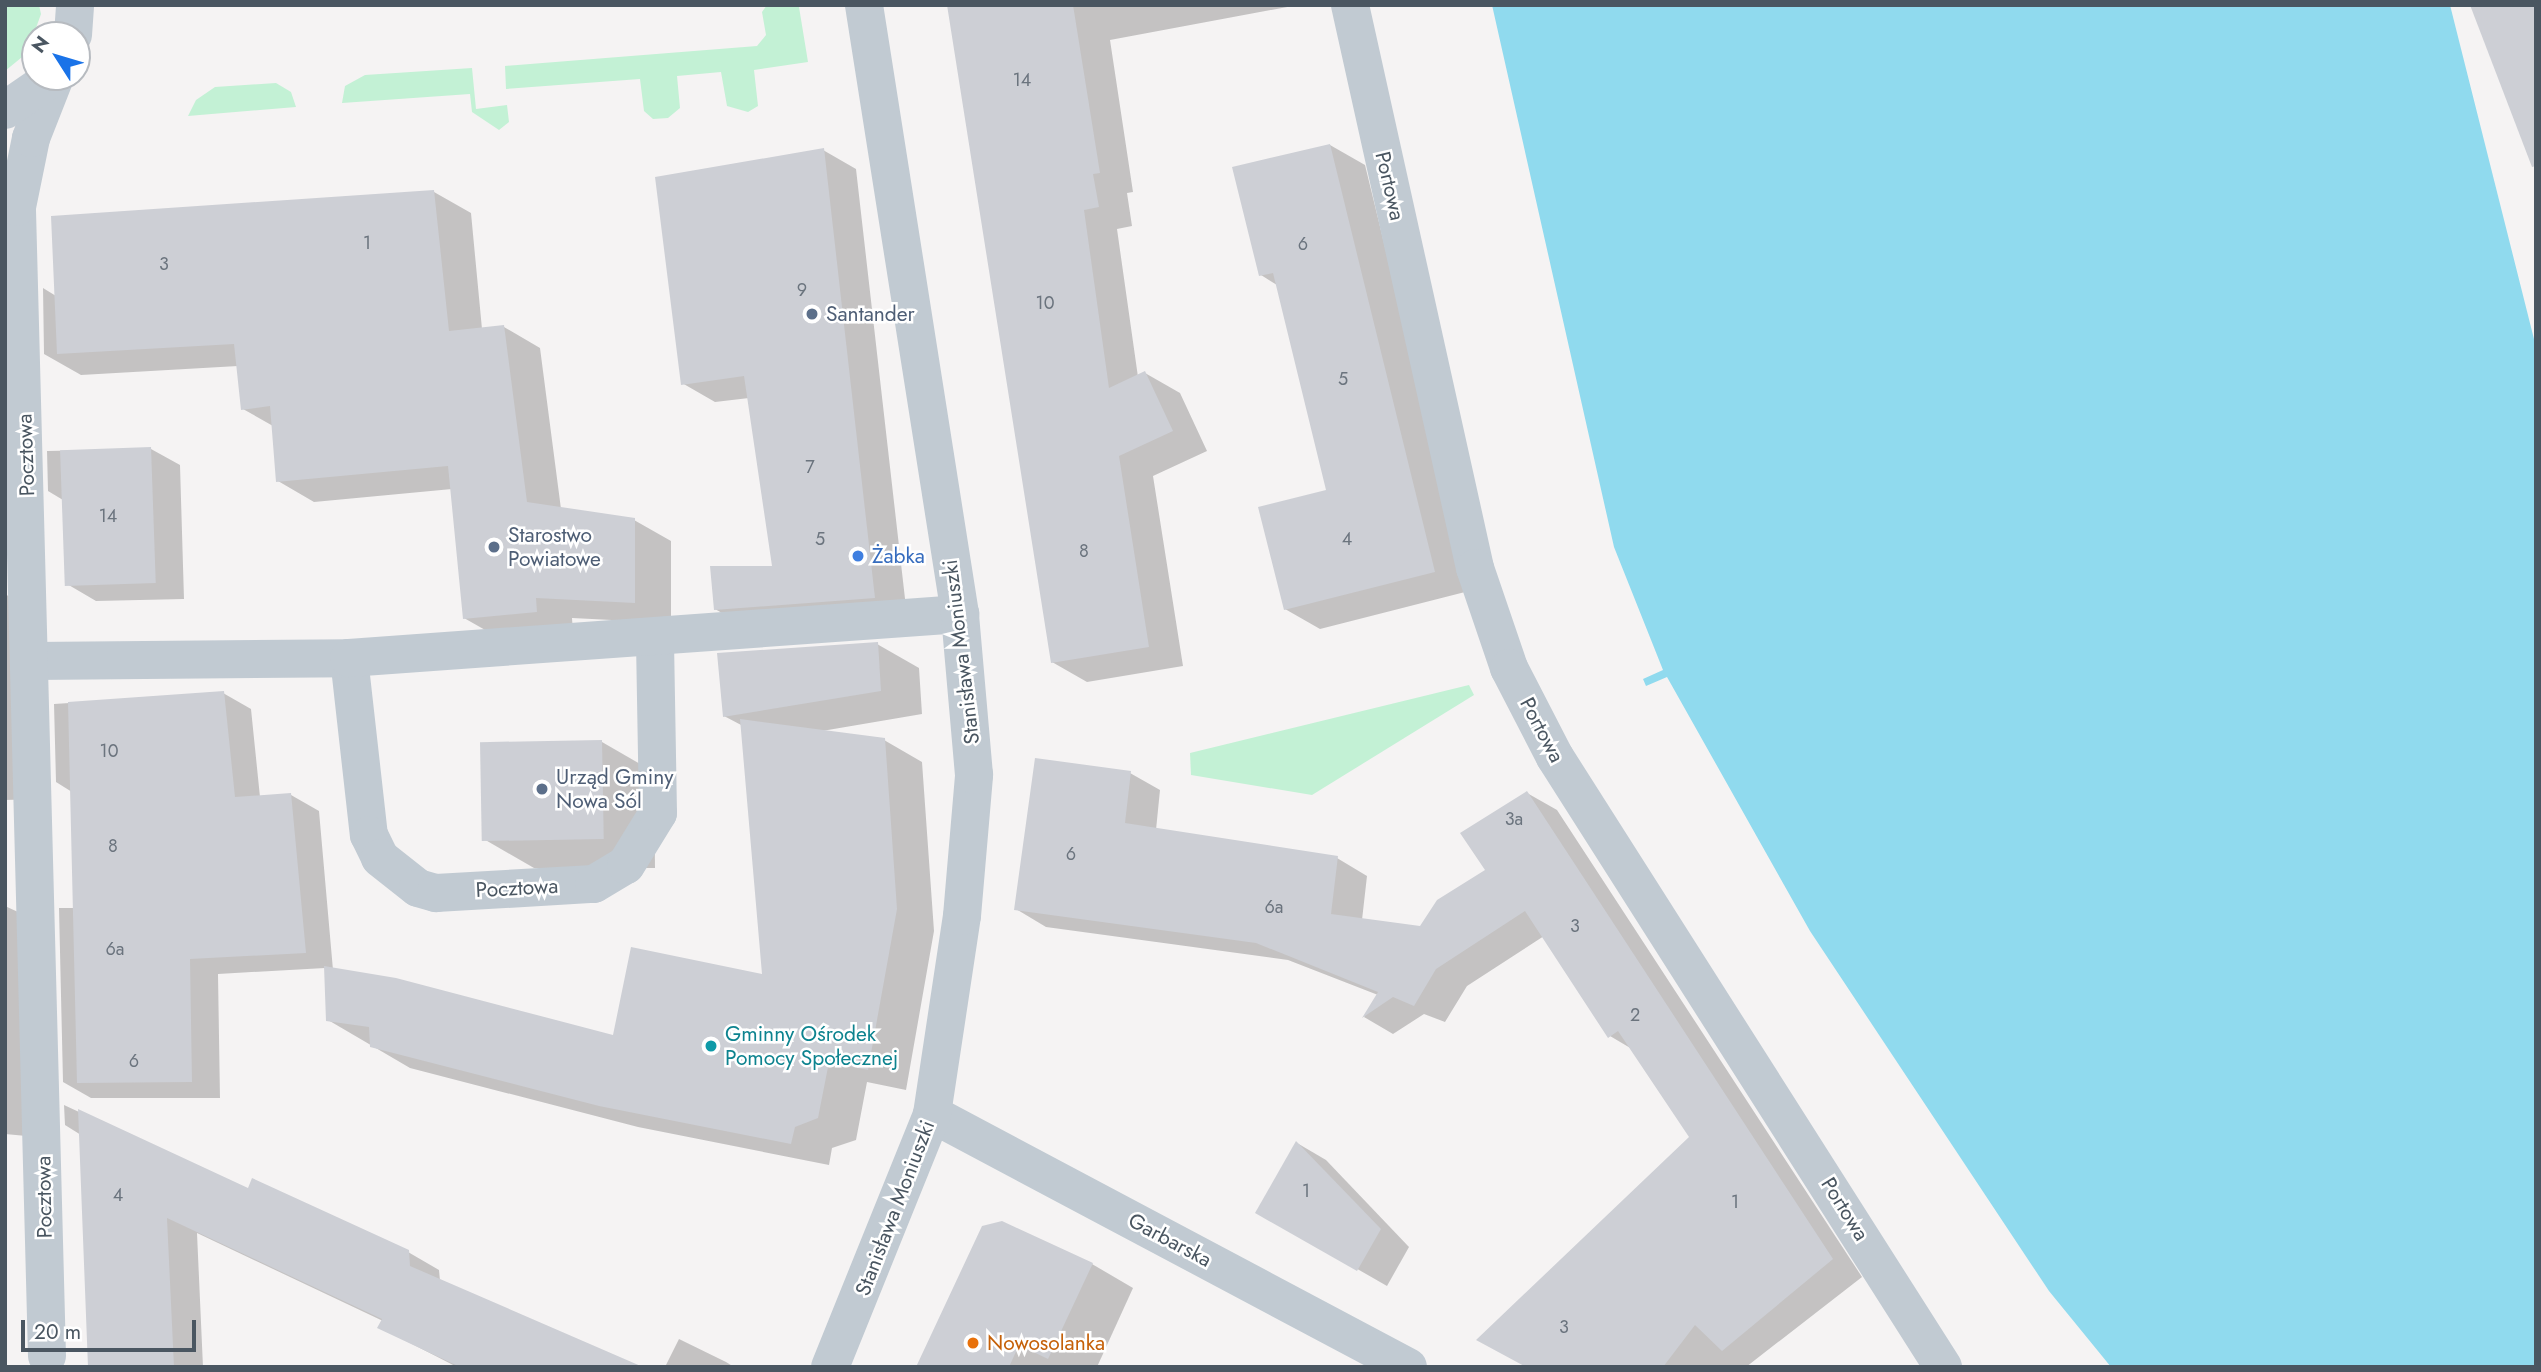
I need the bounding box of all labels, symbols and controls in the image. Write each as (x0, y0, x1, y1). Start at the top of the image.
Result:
north arrow (21, 21, 91, 91)
text: N (25, 30, 56, 58)
house number: 14 (1013, 69, 1031, 91)
street label: Portowa (1370, 149, 1410, 223)
house number: 1 (363, 232, 371, 254)
house number: 6 (1298, 233, 1308, 255)
house number: 3 (159, 253, 169, 275)
house number: 9 (797, 279, 807, 301)
house number: 10 (1036, 292, 1054, 314)
place label: Santander (826, 301, 915, 327)
marker: Santander (804, 306, 820, 322)
house number: 5 (1338, 368, 1348, 390)
street label: Pocztowa (12, 413, 40, 497)
house number: 7 (805, 456, 815, 478)
house number: 14 (99, 505, 117, 527)
place label: Starostwo Powiatowe (508, 522, 601, 572)
house number: 5 (815, 528, 825, 550)
house number: 4 (1342, 528, 1352, 550)
marker: Starostwo Powiatowe (486, 539, 502, 555)
house number: 8 (1079, 540, 1089, 562)
place label: Żabka (872, 543, 925, 569)
marker: Żabka (850, 548, 866, 564)
street label: Stanisława Moniuszki (937, 558, 985, 746)
street label: Portowa (1514, 693, 1570, 767)
house number: 10 (100, 740, 118, 762)
place label: Urząd Gminy Nowa Sól (556, 764, 673, 814)
marker: Urząd Gminy Nowa Sól (534, 781, 550, 797)
house number: 3a (1505, 808, 1523, 830)
house number: 8 (108, 835, 118, 857)
house number: 6 (1066, 843, 1076, 865)
street label: Pocztowa (475, 873, 559, 903)
house number: 6a (1264, 896, 1284, 918)
house number: 3 (1570, 915, 1580, 937)
house number: 6a (105, 938, 125, 960)
house number: 2 (1630, 1004, 1640, 1026)
place label: Gminny Ośrodek Pomocy Społecznej (725, 1021, 898, 1071)
marker: Gminny Ośrodek Pomocy Społecznej (703, 1038, 719, 1054)
house number: 6 (129, 1050, 139, 1072)
street label: Stanisława Moniuszki (850, 1117, 940, 1299)
street label: Pocztowa (31, 1155, 57, 1239)
street label: Portowa (1816, 1173, 1874, 1245)
house number: 1 (1302, 1180, 1310, 1202)
house number: 4 (113, 1184, 123, 1206)
house number: 1 (1731, 1191, 1739, 1213)
street label: Garbarska (1124, 1208, 1216, 1272)
scale bar (24, 1306, 200, 1350)
house number: 3 (1559, 1316, 1569, 1338)
text: 20 m (34, 1317, 81, 1347)
place label: Nowosolanka (987, 1330, 1105, 1356)
marker: Nowosolanka (965, 1335, 981, 1351)

